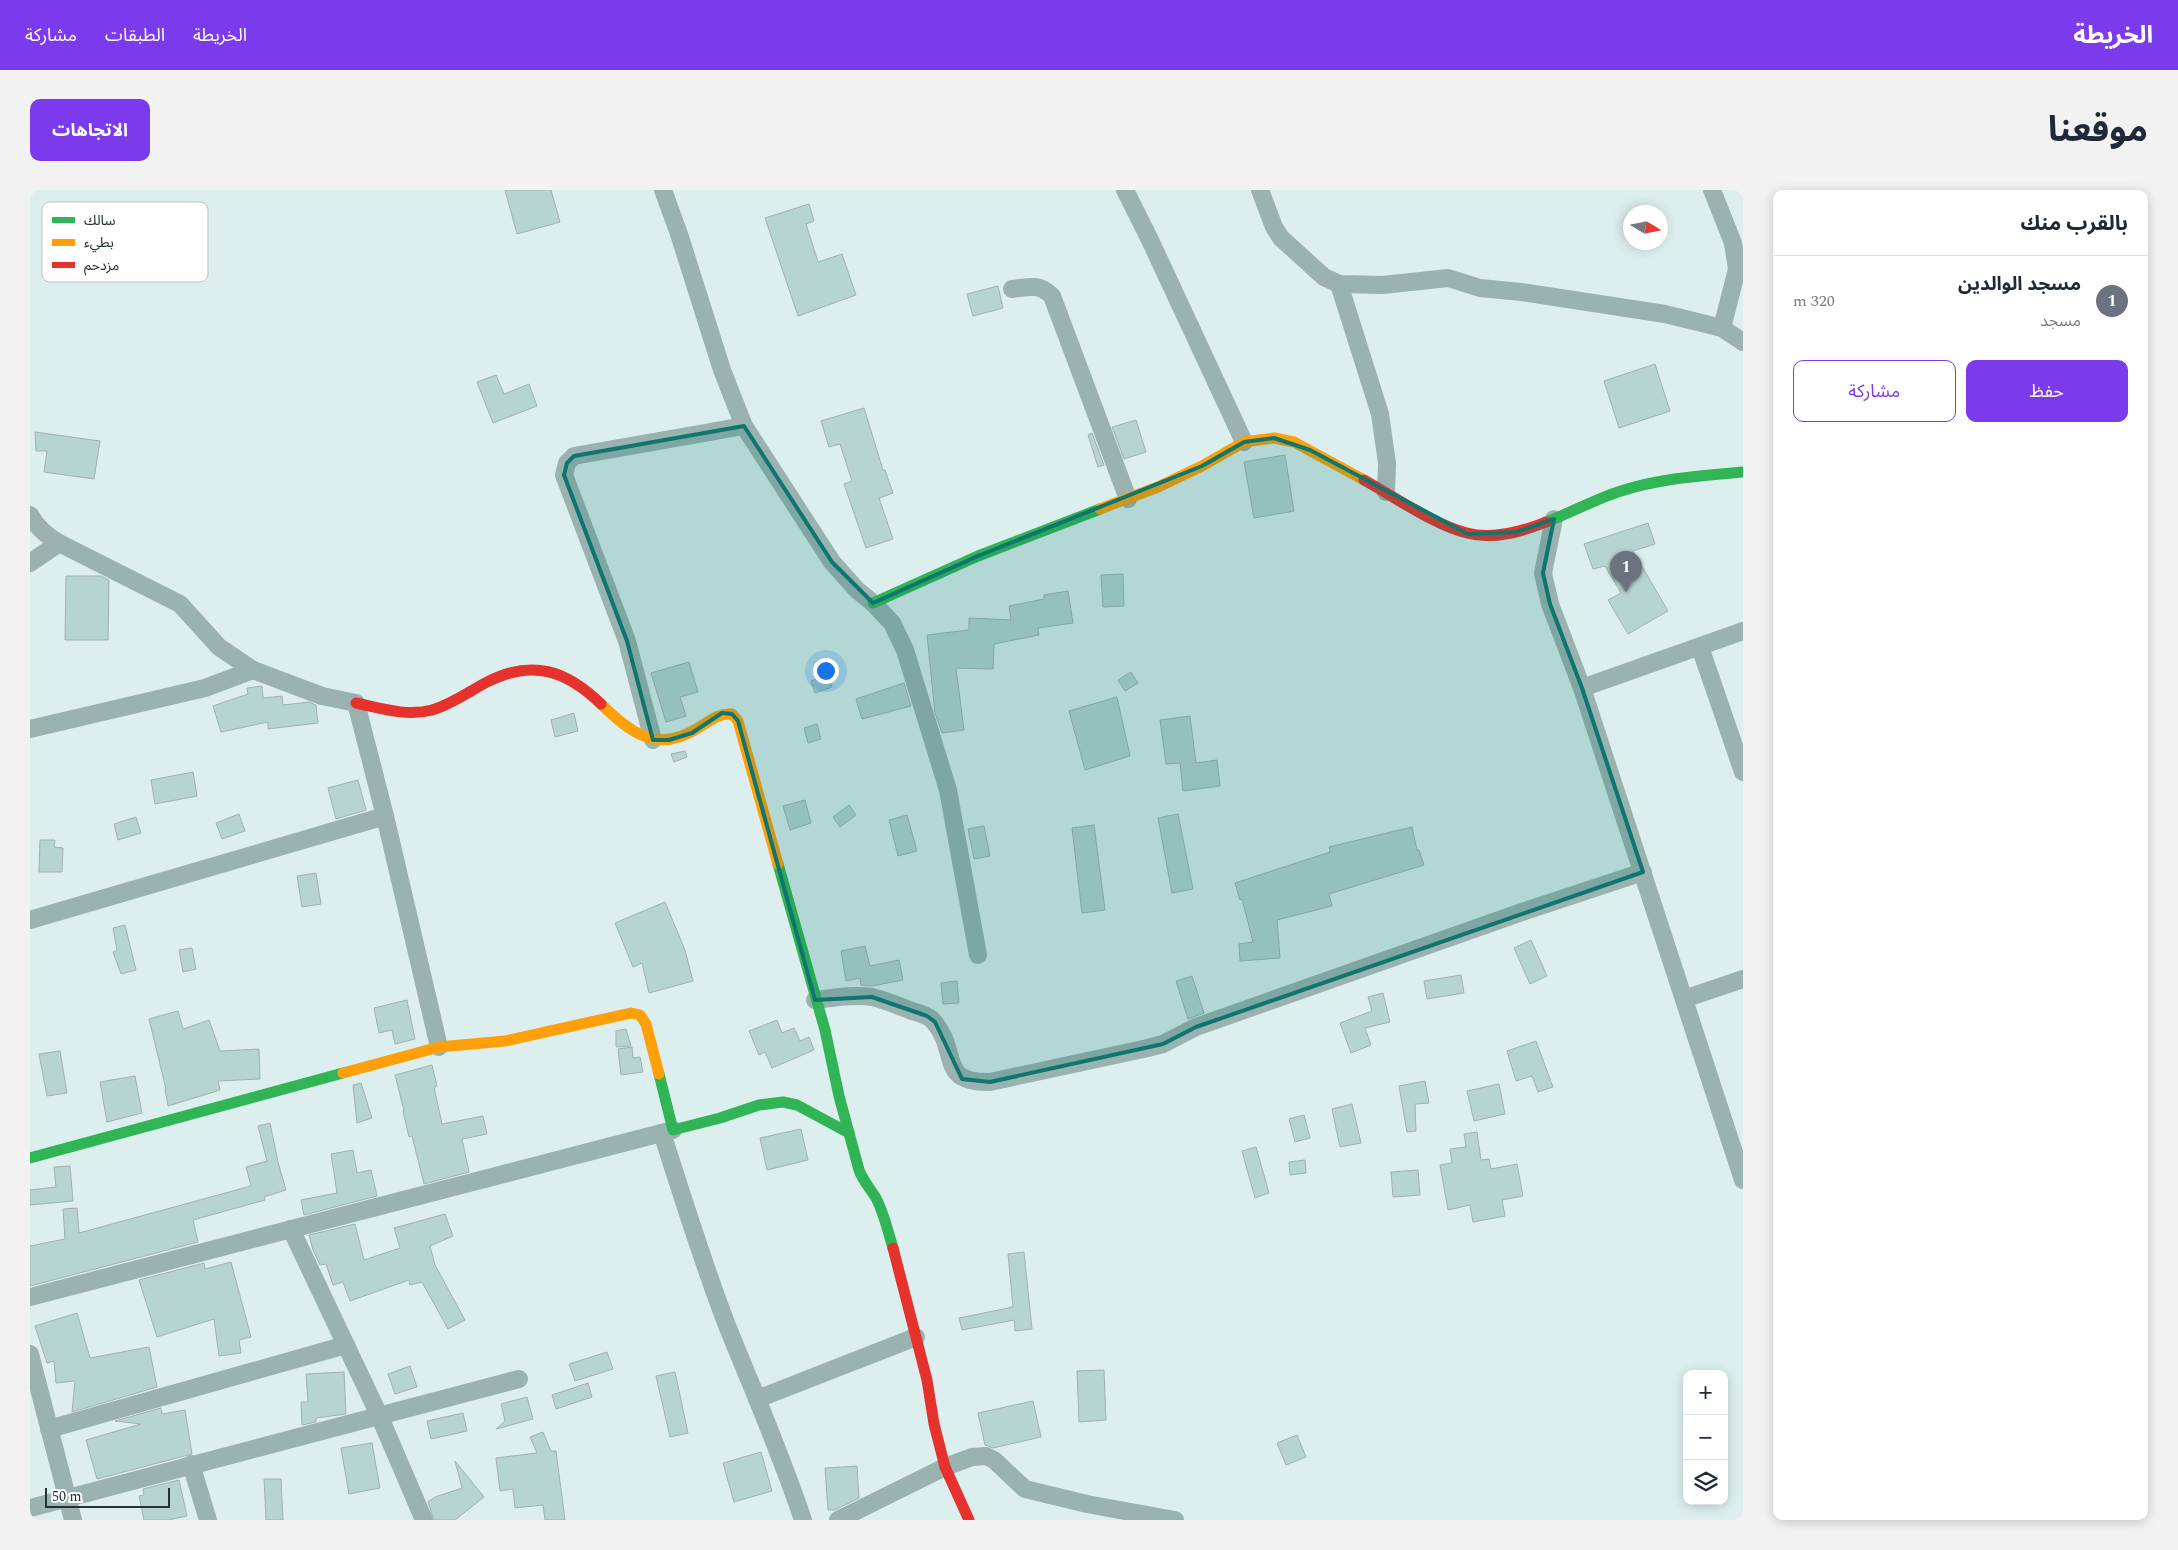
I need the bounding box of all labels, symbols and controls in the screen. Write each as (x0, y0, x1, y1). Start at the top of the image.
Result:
text: الخريطة (2073, 18, 2153, 54)
text: مشاركة (25, 22, 77, 49)
text: الطبقات (105, 22, 165, 49)
text: الخريطة (193, 22, 247, 49)
button: الاتجاهات (30, 99, 150, 161)
text: موقعنا (2048, 104, 2148, 157)
legend (42, 202, 208, 282)
north arrow (1623, 205, 1668, 250)
text: بالقرب منك (2020, 208, 2128, 240)
text: سالك (84, 210, 116, 231)
text: بطيء (84, 232, 114, 253)
text: مزدحم (84, 255, 119, 276)
text: مسجد الوالدين (1958, 270, 2081, 299)
text: 320 m (1793, 289, 1835, 313)
text: 1 (2108, 289, 2117, 313)
text: مسجد (2040, 309, 2081, 333)
button: مشاركة (1793, 360, 1956, 422)
button: حفظ (1966, 360, 2128, 422)
pin: 1 (1610, 551, 1642, 592)
your location (813, 658, 839, 684)
map controls (1683, 1370, 1728, 1505)
button: + (1683, 1370, 1728, 1415)
button: − (1683, 1415, 1728, 1460)
button: layers (1683, 1460, 1728, 1505)
scale bar (45, 1485, 170, 1508)
text: 50 m (52, 1486, 82, 1507)

